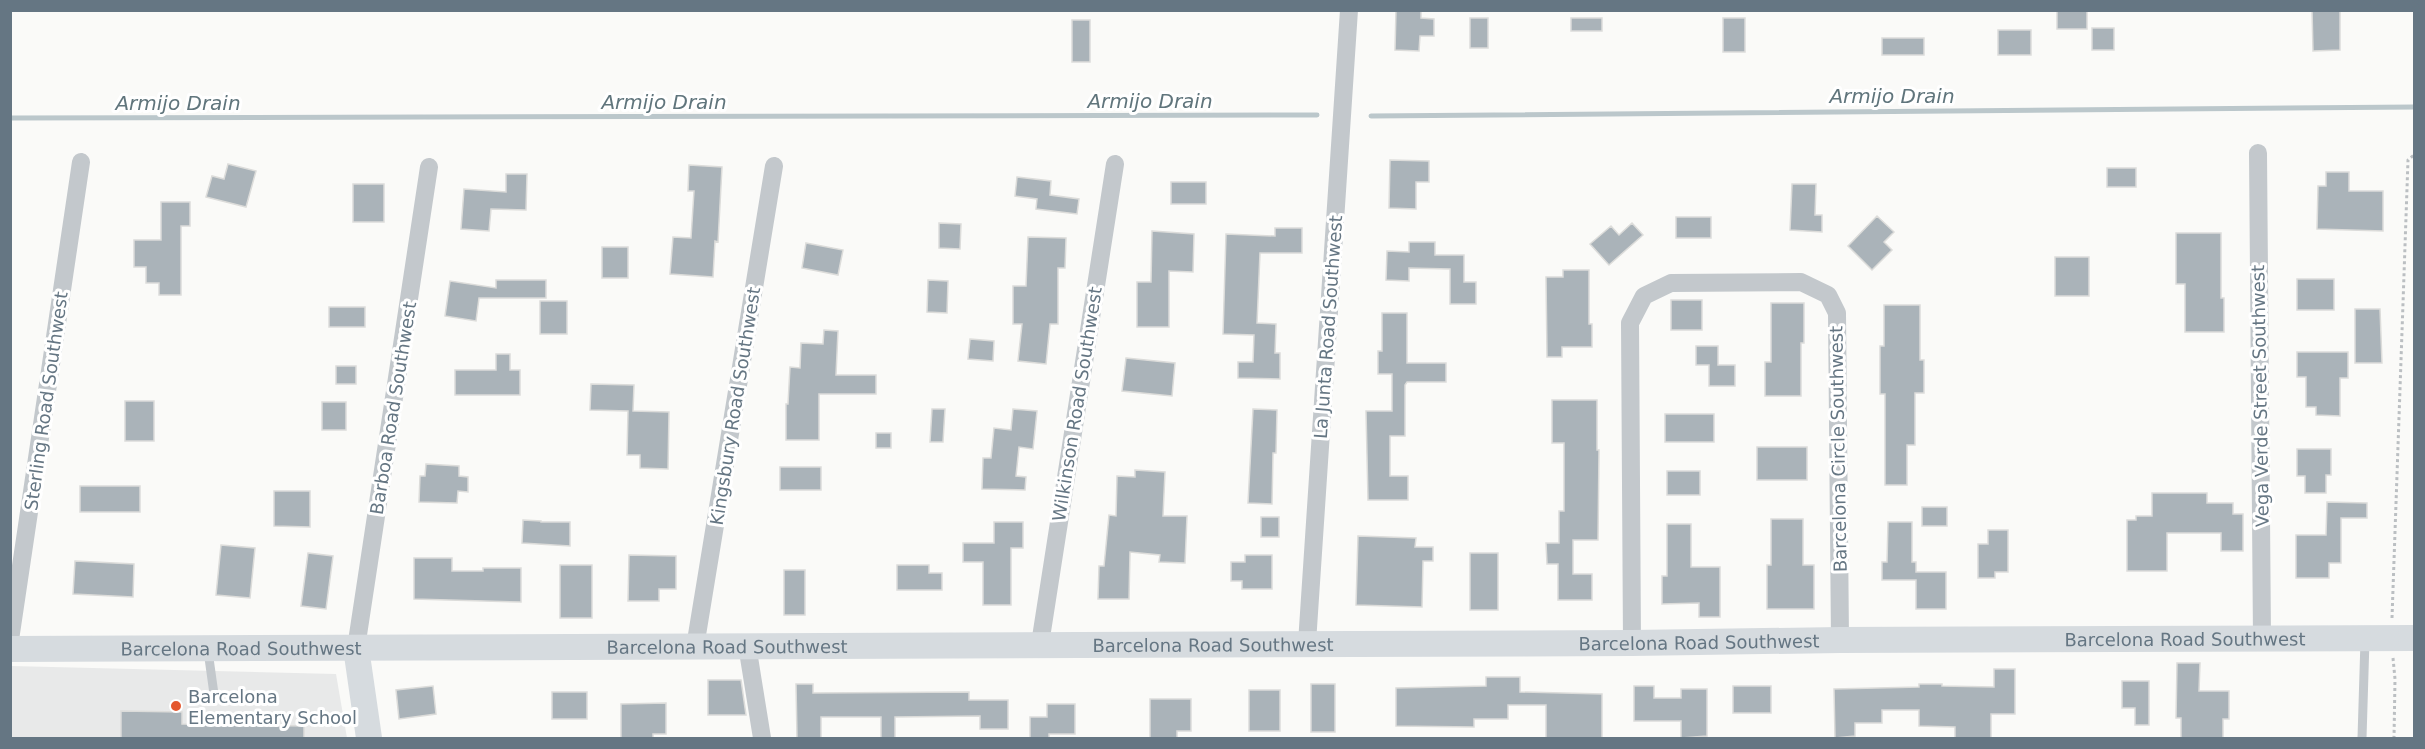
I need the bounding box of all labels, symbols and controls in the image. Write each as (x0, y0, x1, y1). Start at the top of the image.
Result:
water label: Armijo Drain (1827, 84, 1955, 108)
water label: Armijo Drain (1085, 89, 1213, 113)
water label: Armijo Drain (599, 90, 727, 114)
water label: Armijo Drain (113, 91, 241, 115)
street label: La Junta Road Southwest (1310, 214, 1346, 440)
street label: Vega Verde Street Southwest (2247, 265, 2273, 527)
street label: Kingsbury Road Southwest (706, 285, 764, 527)
street label: Wilkinson Road Southwest (1048, 285, 1106, 523)
street label: Sterling Road Southwest (20, 290, 72, 512)
street label: Barboa Road Southwest (366, 300, 420, 516)
street label: Barcelona Circle Southwest (1825, 326, 1851, 572)
street label: Barcelona Road Southwest (2064, 628, 2306, 650)
street label: Barcelona Road Southwest (1578, 630, 1820, 654)
street label: Barcelona Road Southwest (1092, 634, 1334, 655)
street label: Barcelona Road Southwest (606, 635, 848, 657)
street label: Barcelona Road Southwest (120, 637, 362, 659)
place label: Barcelona Elementary School (188, 686, 357, 728)
marker: Barcelona Elementary School (169, 699, 183, 713)

